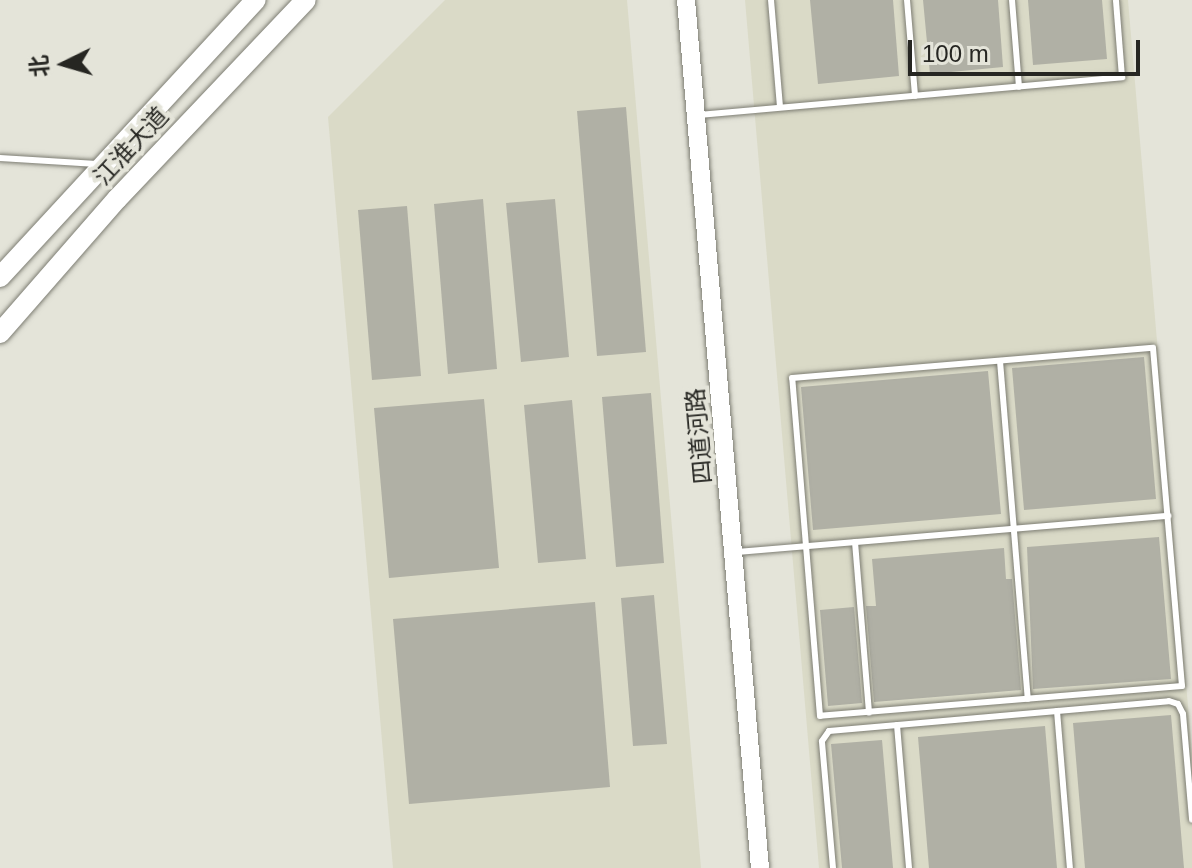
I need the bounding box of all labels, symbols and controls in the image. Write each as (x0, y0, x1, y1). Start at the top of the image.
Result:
north arrow (24, 24, 104, 104)
scale bar (912, 24, 1144, 74)
text: 100 m (922, 40, 989, 67)
text: 北 (26, 54, 53, 78)
street label: 江淮大道 (88, 101, 174, 191)
street label: 四道河路 (680, 387, 718, 485)

